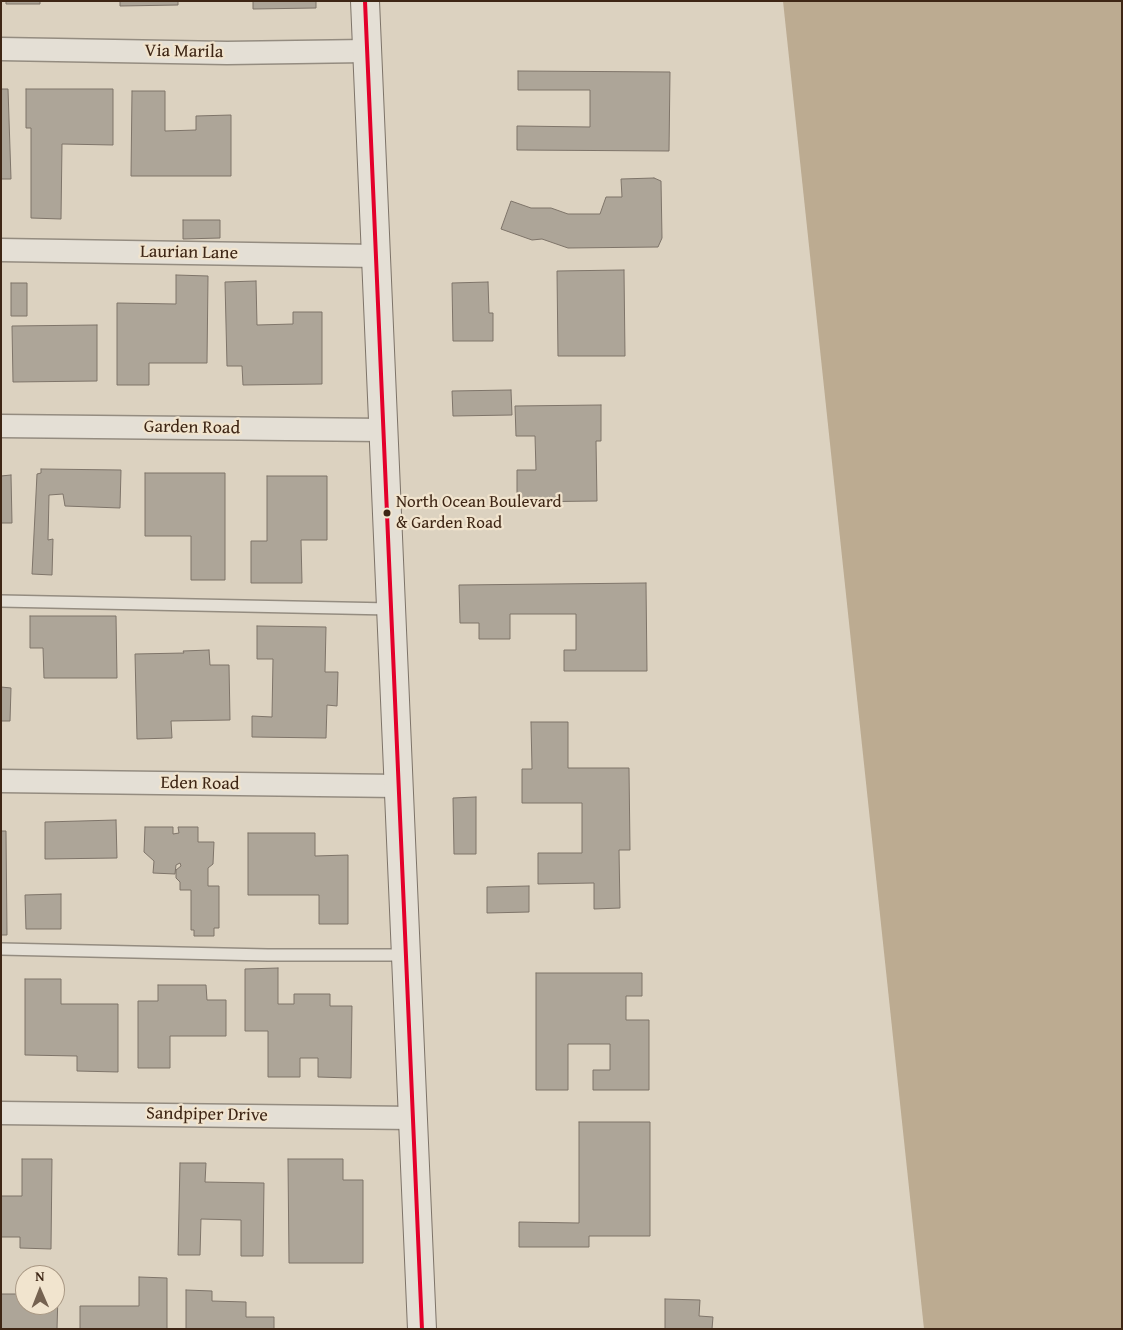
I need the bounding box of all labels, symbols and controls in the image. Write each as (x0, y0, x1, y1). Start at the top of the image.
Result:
street label: Via Marila (145, 41, 223, 63)
street label: Laurian Lane (140, 241, 238, 265)
street label: Garden Road (144, 416, 240, 440)
place label: North Ocean Boulevard & Garden Road (396, 493, 562, 533)
marker: North Ocean Boulevard & Garden Road (382, 508, 392, 518)
street label: Eden Road (160, 773, 240, 795)
street label: Sandpiper Drive (146, 1103, 268, 1127)
north arrow (15, 1265, 65, 1315)
text: N (35, 1266, 45, 1286)

